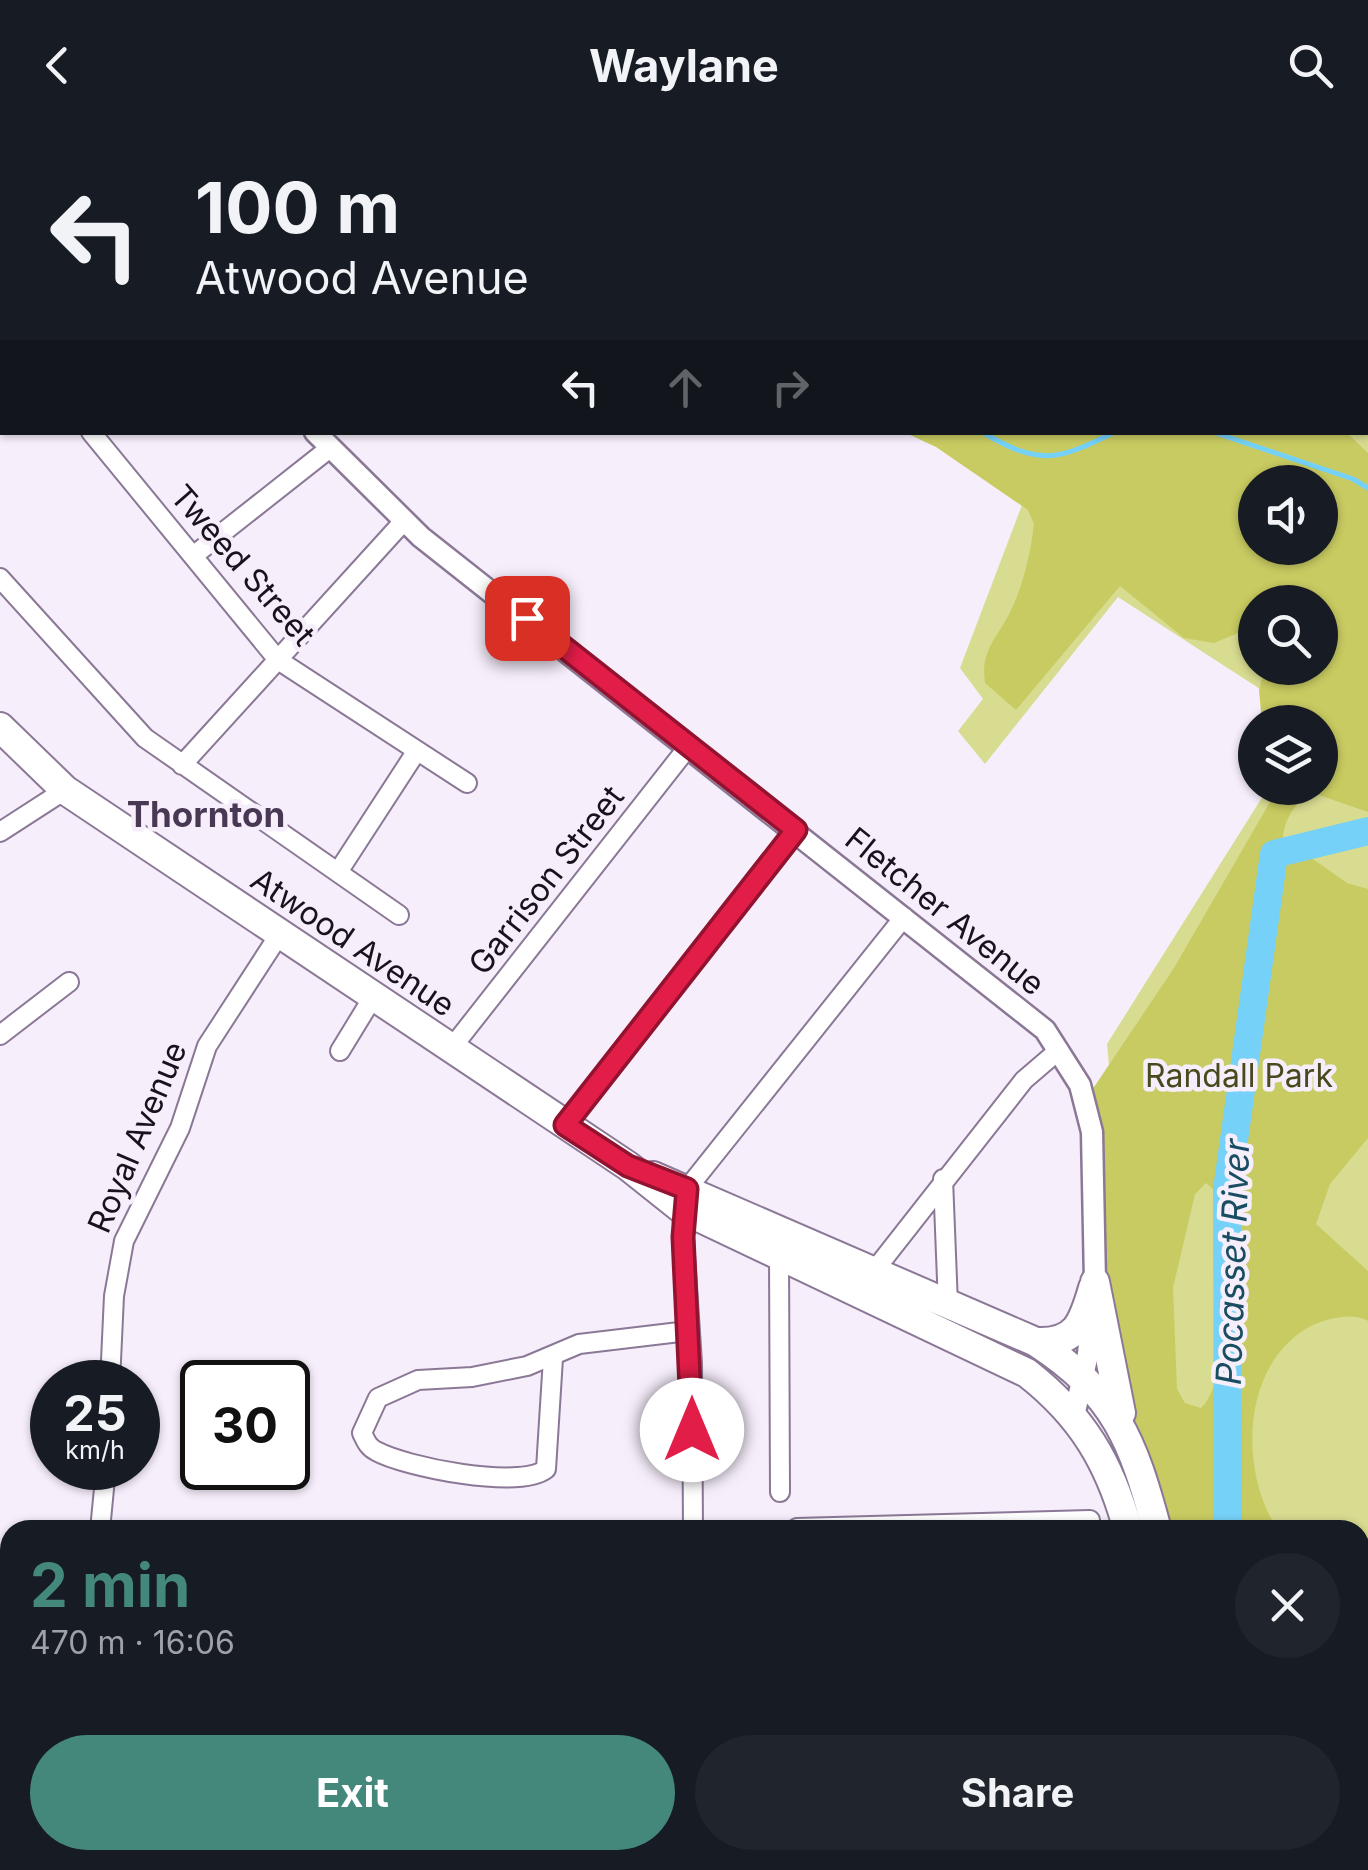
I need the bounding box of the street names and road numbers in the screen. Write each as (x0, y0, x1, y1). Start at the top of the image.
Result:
street label: Tweed Street (163, 477, 323, 653)
street label: Garrison Street (460, 778, 632, 982)
street label: Fletcher Avenue (838, 819, 1052, 1003)
street label: Atwood Avenue (244, 859, 462, 1025)
street label: Royal Avenue (79, 1036, 195, 1238)

